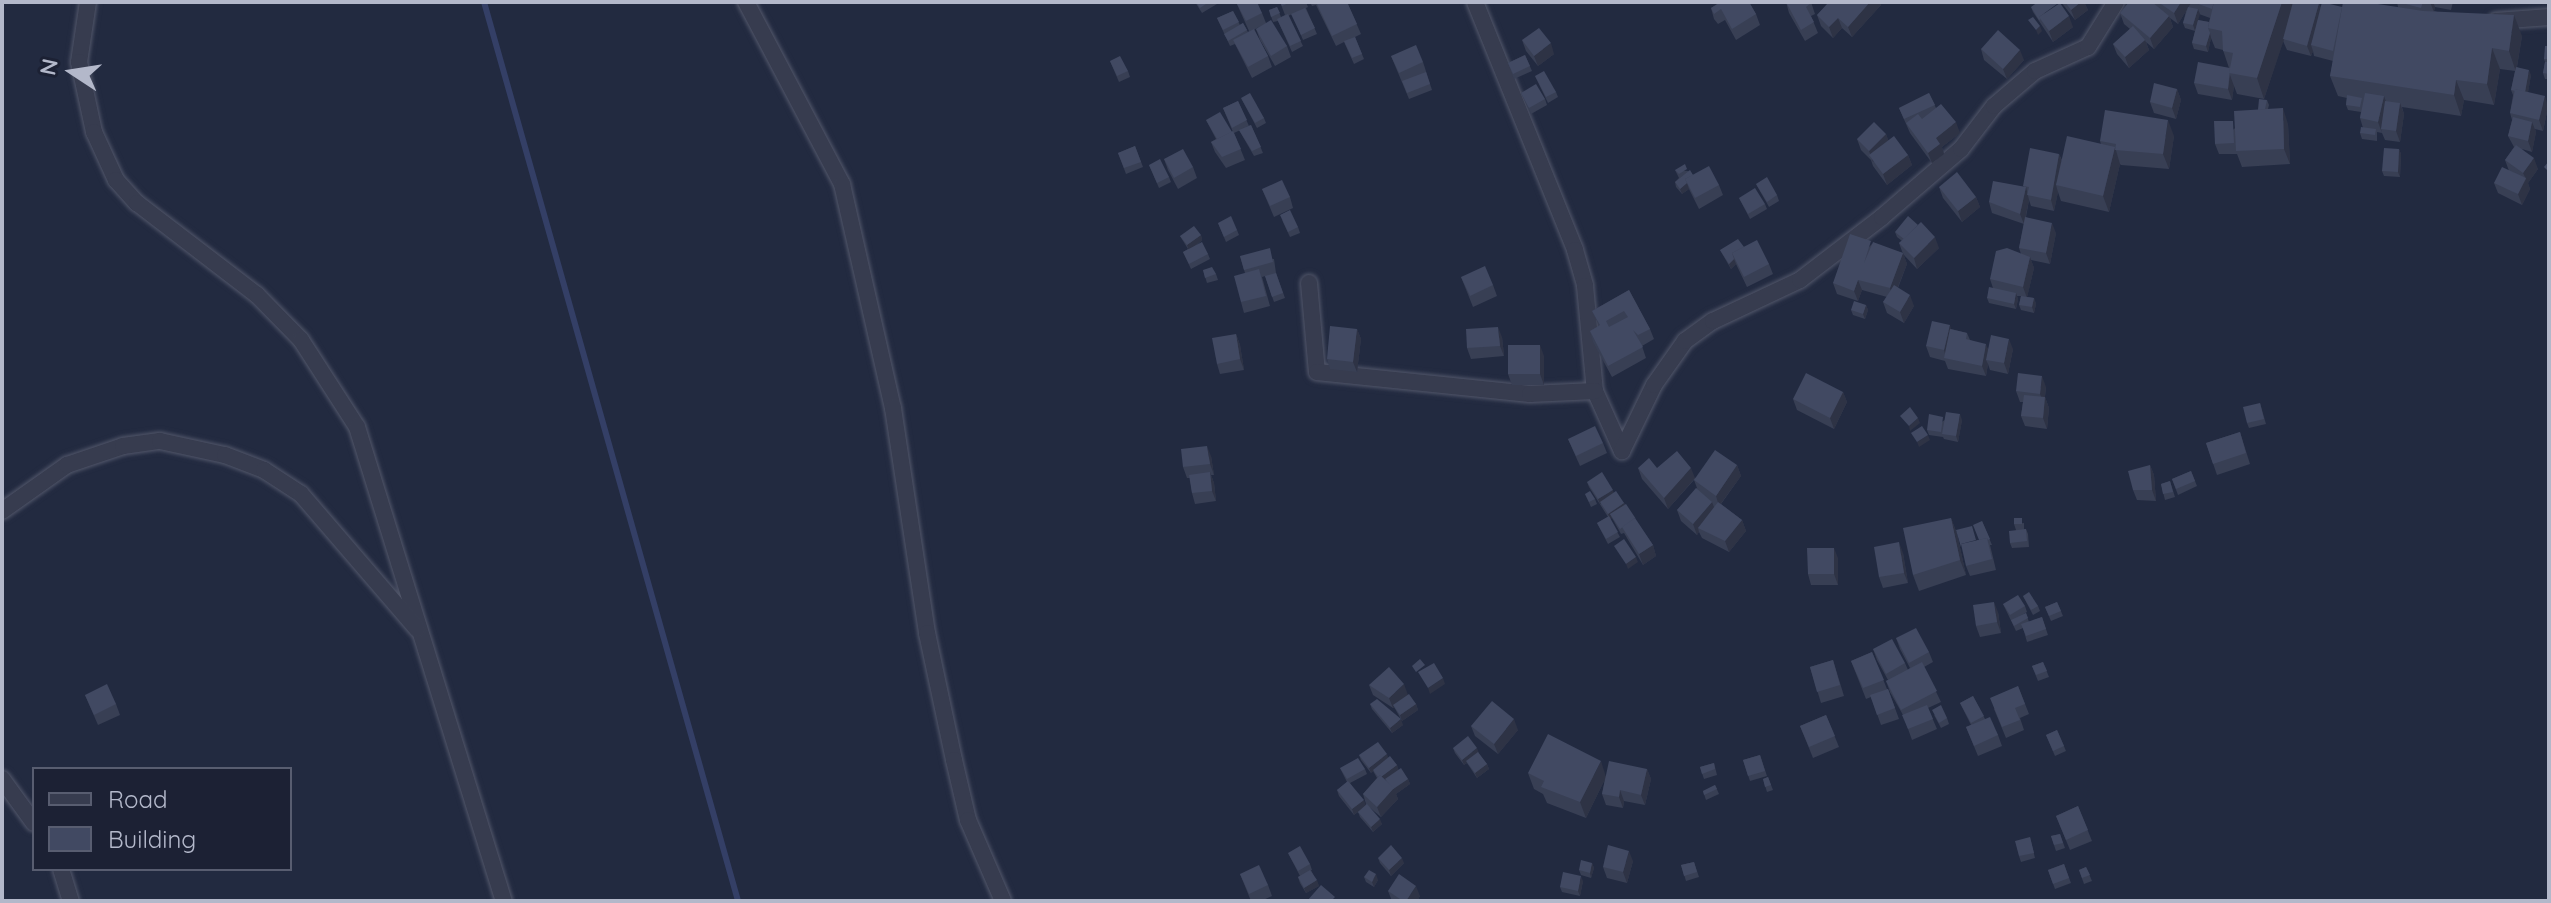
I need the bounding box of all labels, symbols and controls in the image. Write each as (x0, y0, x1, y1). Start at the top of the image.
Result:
north arrow (32, 32, 112, 112)
text: N (33, 56, 64, 78)
legend (32, 767, 292, 871)
text: Road (108, 784, 168, 814)
text: Building (108, 824, 196, 854)

